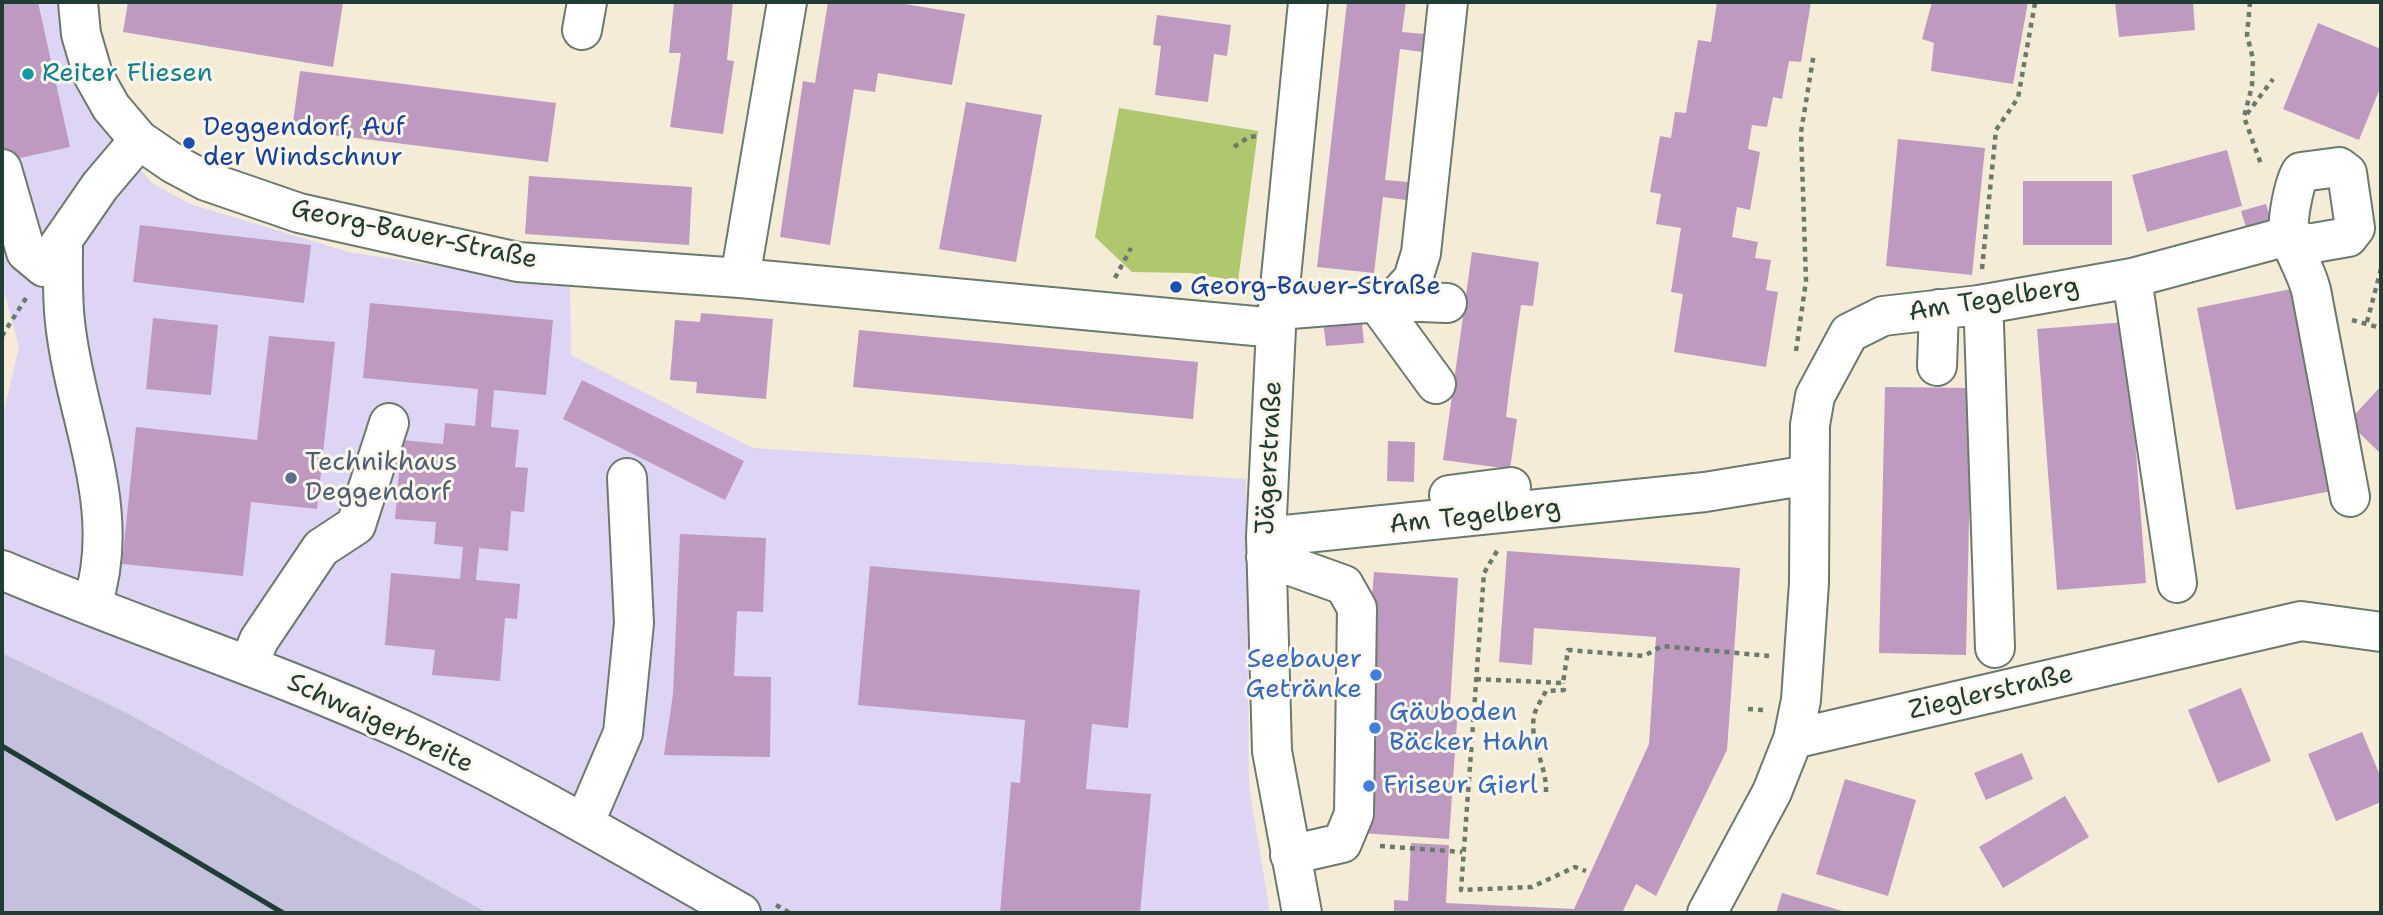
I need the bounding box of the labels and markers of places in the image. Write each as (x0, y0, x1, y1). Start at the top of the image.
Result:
place label: Reiter Fliesen (42, 58, 213, 90)
marker: Reiter Fliesen (20, 66, 36, 82)
place label: Deggendorf, Auf der Windschnur (203, 112, 405, 174)
marker: Deggendorf, Auf der Windschnur (181, 135, 197, 151)
place label: Georg-Bauer-Straße (1190, 271, 1441, 303)
marker: Georg-Bauer-Straße (1168, 279, 1184, 295)
place label: Technikhaus Deggendorf (305, 447, 457, 508)
marker: Technikhaus Deggendorf (283, 470, 299, 486)
place label: Seebauer Getränke (1246, 644, 1362, 706)
marker: Seebauer Getränke (1368, 667, 1384, 683)
place label: Gäuboden Bäcker Hahn (1389, 697, 1549, 758)
marker: Gäuboden Bäcker Hahn (1367, 720, 1383, 736)
place label: Friseur Gierl (1383, 770, 1538, 802)
marker: Friseur Gierl (1361, 778, 1377, 794)

